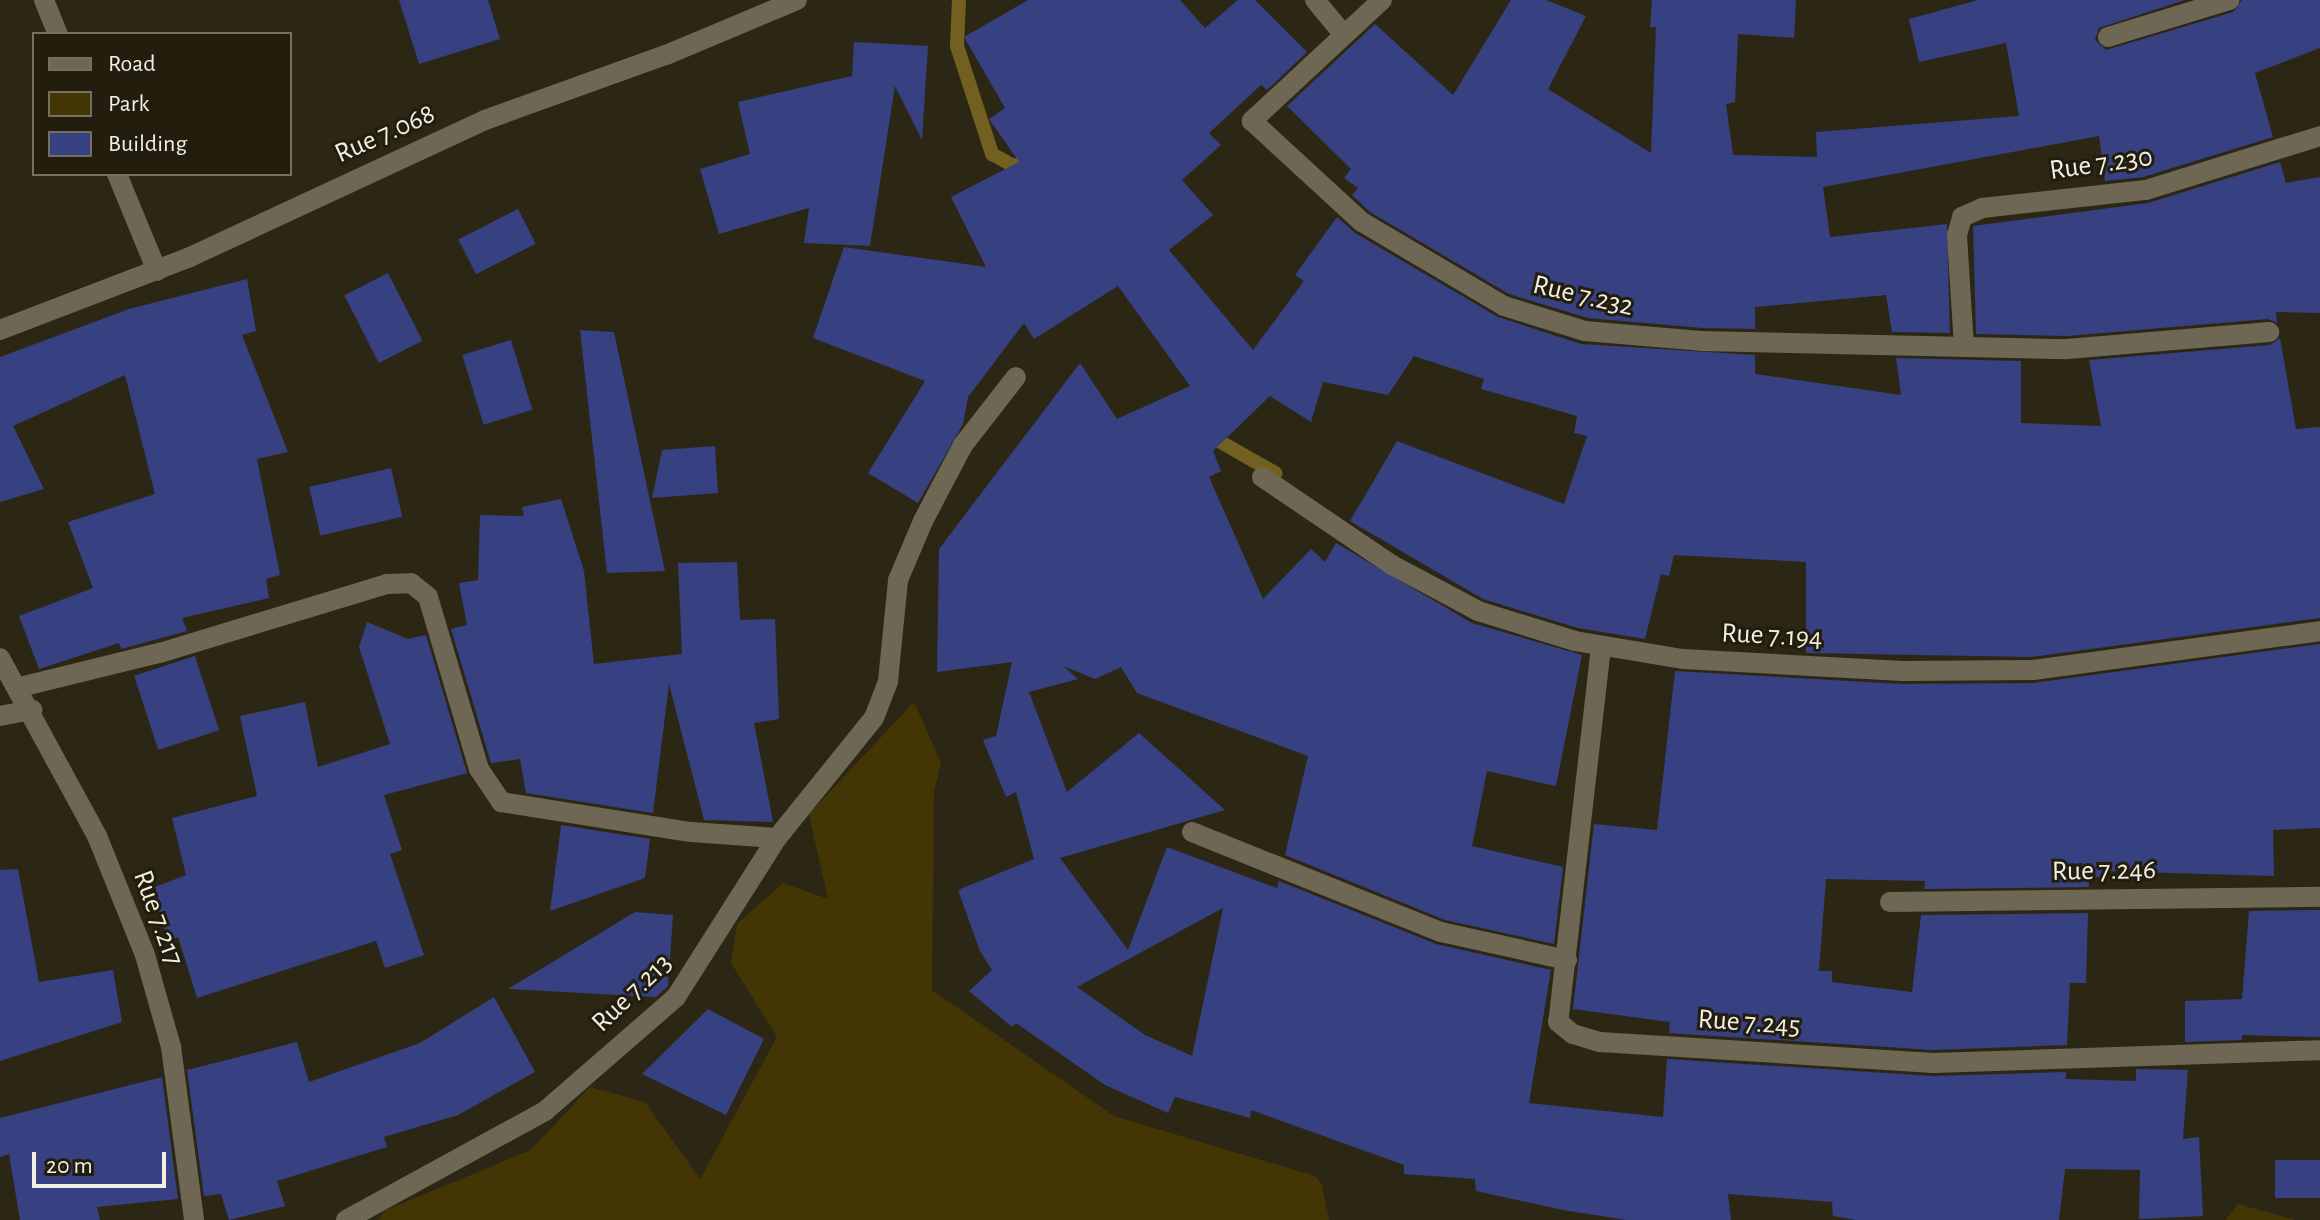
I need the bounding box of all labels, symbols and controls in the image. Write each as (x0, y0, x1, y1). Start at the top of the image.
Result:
legend (32, 32, 292, 176)
text: Road (108, 52, 156, 76)
text: Park (108, 92, 149, 116)
street label: Rue 7.068 (330, 97, 440, 171)
text: Building (108, 132, 187, 156)
street label: Rue 7.230 (2047, 140, 2155, 188)
street label: Rue 7.232 (1530, 268, 1636, 324)
street label: Rue 7.194 (1721, 617, 1823, 655)
street label: Rue 7.246 (2052, 853, 2156, 889)
street label: Rue 7.217 (125, 866, 191, 970)
street label: Rue 7.213 (585, 947, 679, 1039)
street label: Rue 7.245 (1697, 1003, 1801, 1043)
scale bar (36, 1136, 170, 1186)
text: 20 m (46, 1154, 93, 1178)

